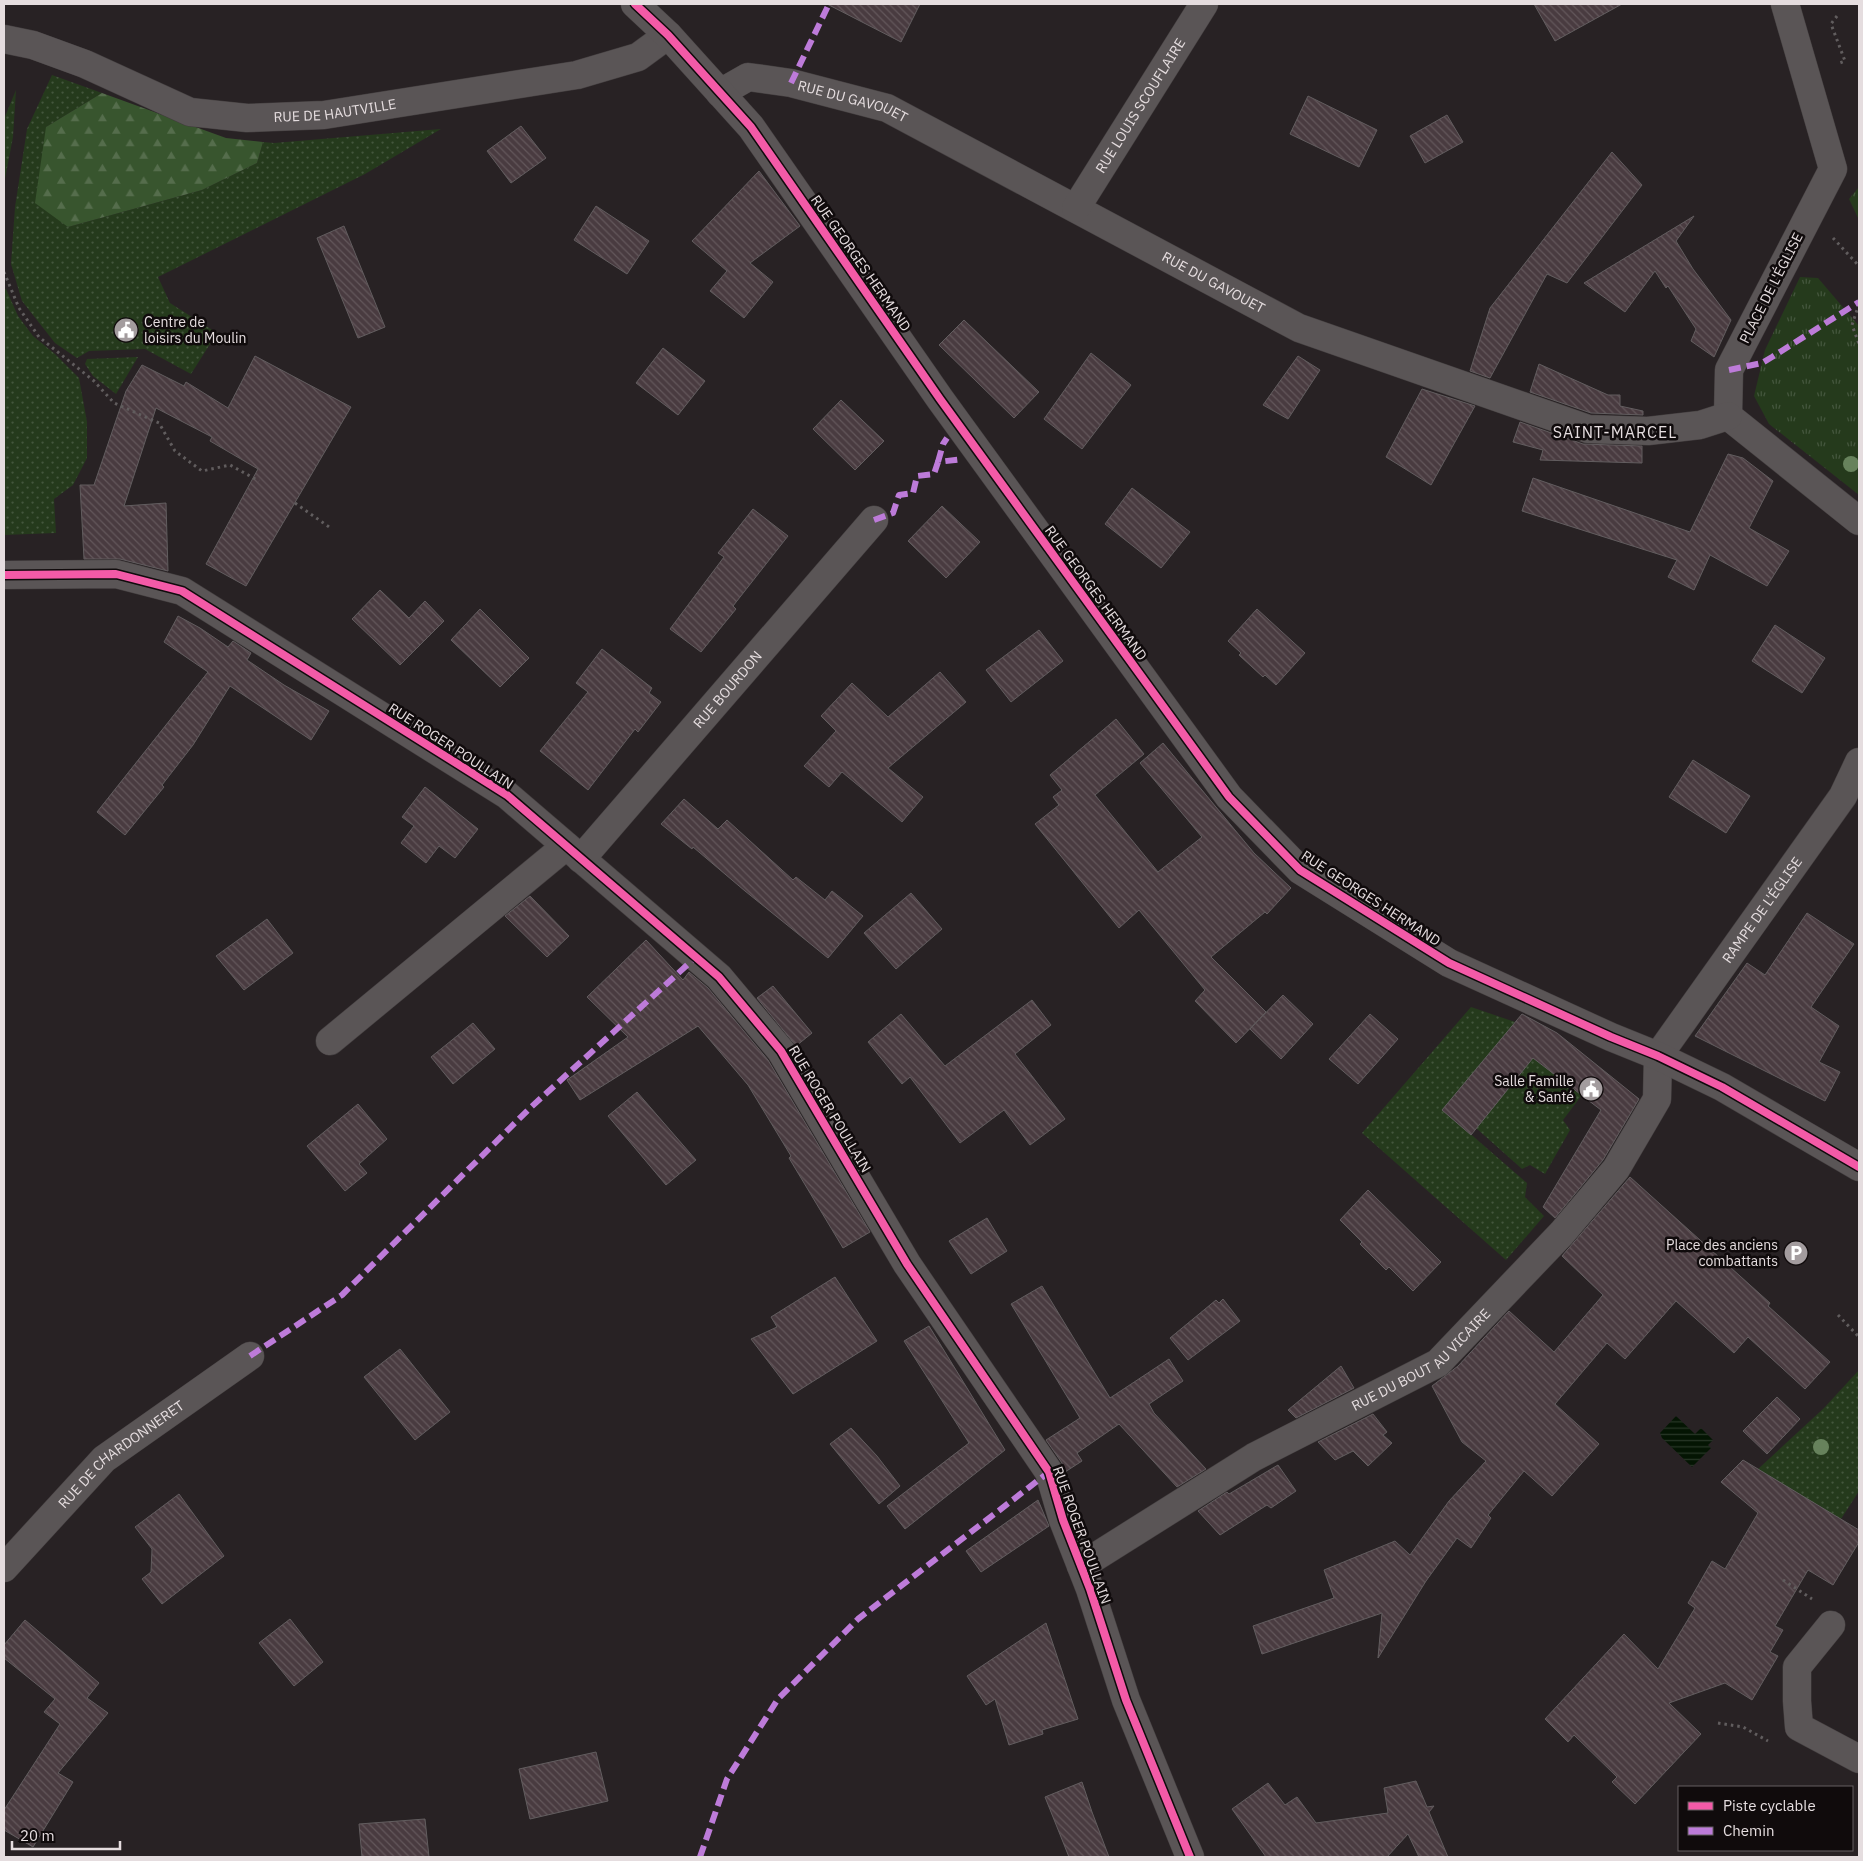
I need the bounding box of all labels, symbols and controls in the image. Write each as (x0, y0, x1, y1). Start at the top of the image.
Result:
street label: RUE LOUIS SCOUFLAIRE (1091, 35, 1189, 176)
street label: RUE DU GAVOUET (796, 76, 911, 126)
street label: RUE DE HAUTVILLE (273, 95, 397, 126)
street label: RUE GEORGES HERMAND (807, 191, 915, 335)
street label: PLACE DE L'ÉGLISE (1734, 229, 1807, 346)
street label: RUE DU GAVOUET (1159, 248, 1268, 317)
place label: Centre de loisirs du Moulin (144, 313, 247, 347)
public building icon: Centre de loisirs du Moulin (113, 317, 139, 343)
district label: SAINT-MARCEL (1553, 422, 1677, 442)
street label: RUE GEORGES HERMAND (1041, 522, 1151, 664)
street label: RUE BOURDON (689, 647, 766, 732)
street label: RUE ROGER POULLAIN (385, 699, 517, 793)
street label: RUE GEORGES HERMAND (1298, 846, 1444, 950)
street label: RAMPE DE L'ÉGLISE (1718, 853, 1806, 967)
street label: RUE ROGER POULLAIN (785, 1042, 875, 1176)
place label: Salle Famille & Santé (1494, 1072, 1574, 1106)
public building icon: Salle Famille & Santé (1578, 1076, 1604, 1102)
place label: Place des anciens combattants (1666, 1236, 1778, 1270)
parking icon: Place des anciens combattants (1783, 1240, 1809, 1266)
street label: RUE DU BOUT AU VICAIRE (1348, 1305, 1494, 1415)
street label: RUE DE CHARDONNERET (54, 1396, 188, 1512)
street label: RUE ROGER POULLAIN (1049, 1464, 1115, 1606)
legend (1678, 1786, 1853, 1851)
text: Piste cyclable (1723, 1796, 1816, 1815)
scale bar (12, 1818, 120, 1850)
text: Chemin (1723, 1821, 1774, 1840)
text: 20 m (20, 1826, 55, 1845)

